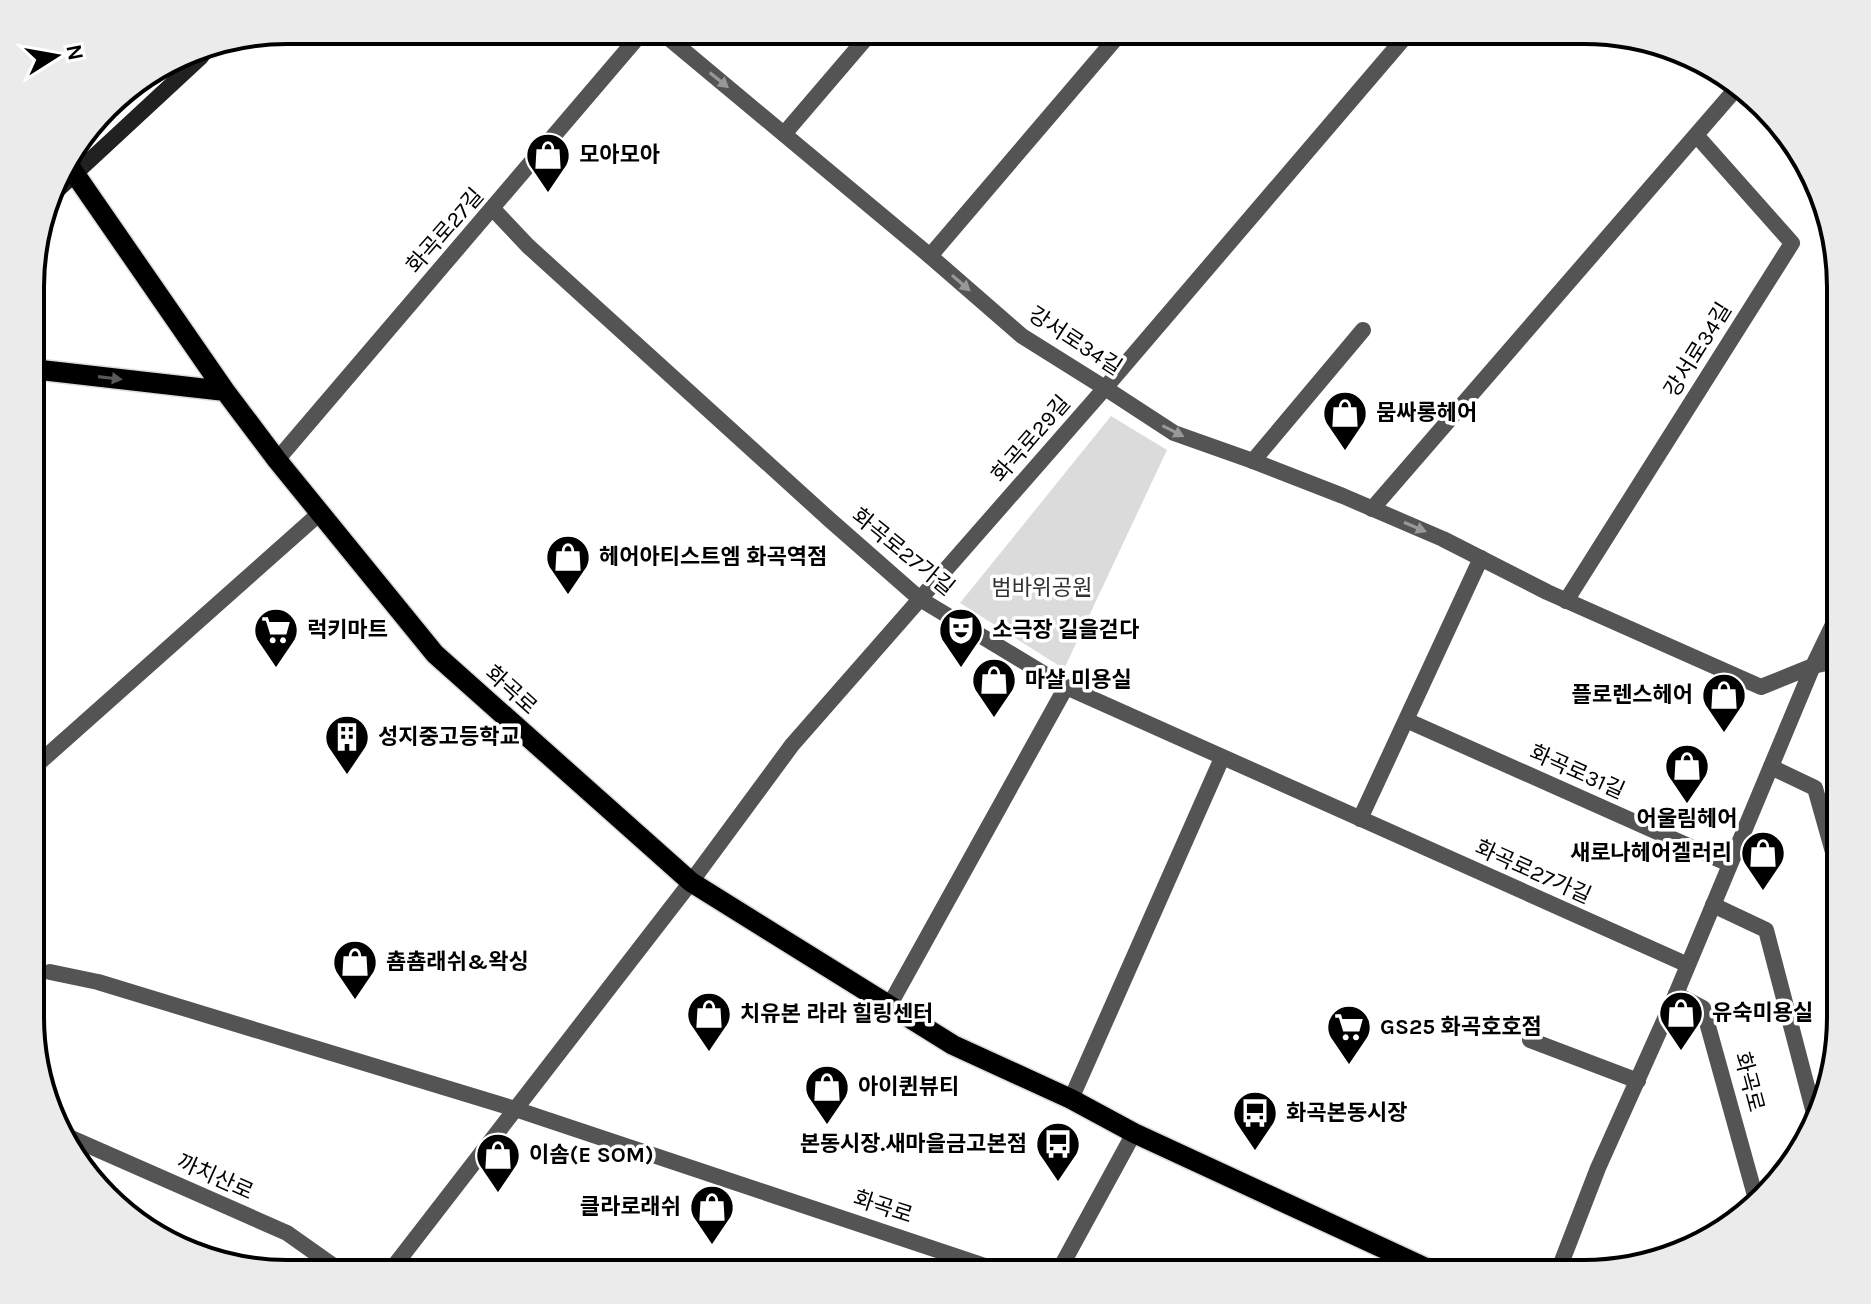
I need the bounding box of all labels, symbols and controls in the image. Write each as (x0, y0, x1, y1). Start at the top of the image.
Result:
north arrow (16, 16, 96, 96)
text: N (60, 42, 89, 63)
one-way arrow (708, 71, 728, 88)
shop icon: 모아모아 (524, 131, 572, 194)
place label: 모아모아 (579, 142, 660, 168)
street label: 화곡로27길 (401, 183, 489, 279)
one-way arrow (950, 274, 970, 291)
street label: 강서로34길 (1659, 298, 1737, 402)
street label: 강서로34길 (1023, 301, 1127, 381)
one-way arrow (98, 372, 123, 385)
shop icon: 뭄싸롱헤어 (1321, 389, 1369, 452)
street label: 화곡로29길 (986, 390, 1076, 488)
place label: 뭄싸롱헤어 (1376, 400, 1477, 426)
one-way arrow (1162, 425, 1185, 438)
street label: 화곡로27가길 (847, 503, 959, 601)
one-way arrow (1403, 521, 1427, 534)
shop icon: 헤어아티스트엠 화곡역점 (544, 533, 592, 596)
place label: 헤어아티스트엠 화곡역점 (599, 544, 827, 570)
park label: 범바위공원 (991, 575, 1093, 601)
supermarket icon: 럭키마트 (252, 606, 300, 669)
theatre icon: 소극장 길을걷다 (937, 606, 985, 669)
place label: 럭키마트 (307, 617, 388, 643)
place label: 소극장 길을걷다 (992, 617, 1139, 643)
shop icon: 마샬 미용실 (970, 656, 1018, 719)
street label: 화곡로 (480, 660, 542, 720)
place label: 마샬 미용실 (1025, 667, 1132, 693)
shop icon: 플로렌스헤어 (1700, 671, 1748, 734)
place label: 플로렌스헤어 (1572, 682, 1693, 708)
building icon: 성지중고등학교 (323, 713, 371, 776)
place label: 성지중고등학교 (378, 724, 520, 750)
street label: 화곡로31길 (1525, 740, 1629, 804)
shop icon: 어울림헤어 (1663, 742, 1711, 805)
place label: 어울림헤어 (1636, 806, 1738, 832)
shop icon: 새로나헤어겔러리 (1739, 829, 1787, 892)
street label: 화곡로27가길 (1471, 835, 1595, 909)
place label: 새로나헤어겔러리 (1570, 840, 1732, 866)
shop icon: 춈춈래쉬&왁싱 (331, 938, 379, 1001)
place label: 춈춈래쉬&왁싱 (386, 949, 529, 975)
shop icon: 유숙미용실 (1657, 989, 1705, 1052)
shop icon: 치유본 라라 힐링센터 (685, 990, 733, 1053)
place label: 유숙미용실 (1712, 1000, 1813, 1026)
place label: 치유본 라라 힐링센터 (740, 1001, 933, 1027)
supermarket icon: GS25 화곡호호점 (1325, 1003, 1373, 1066)
place label: GS25 화곡호호점 (1380, 1014, 1542, 1040)
street label: 화곡로 (1729, 1049, 1769, 1115)
shop icon: 아이퀸뷰티 (803, 1063, 851, 1126)
place label: 아이퀸뷰티 (858, 1074, 959, 1100)
bus stop icon: 화곡본동시장 (1231, 1089, 1279, 1152)
place label: 화곡본동시장 (1286, 1100, 1407, 1126)
bus stop icon: 본동시장.새마을금고본점 (1034, 1120, 1082, 1183)
shop icon: 이솜(E SOM) (474, 1131, 522, 1194)
place label: 본동시장.새마을금고본점 (800, 1131, 1027, 1157)
place label: 이솜(E SOM) (529, 1142, 654, 1168)
street label: 까치산로 (173, 1149, 257, 1205)
shop icon: 클라로래쉬 (688, 1183, 736, 1246)
street label: 화곡로 (850, 1185, 916, 1229)
place label: 클라로래쉬 (580, 1194, 681, 1220)

